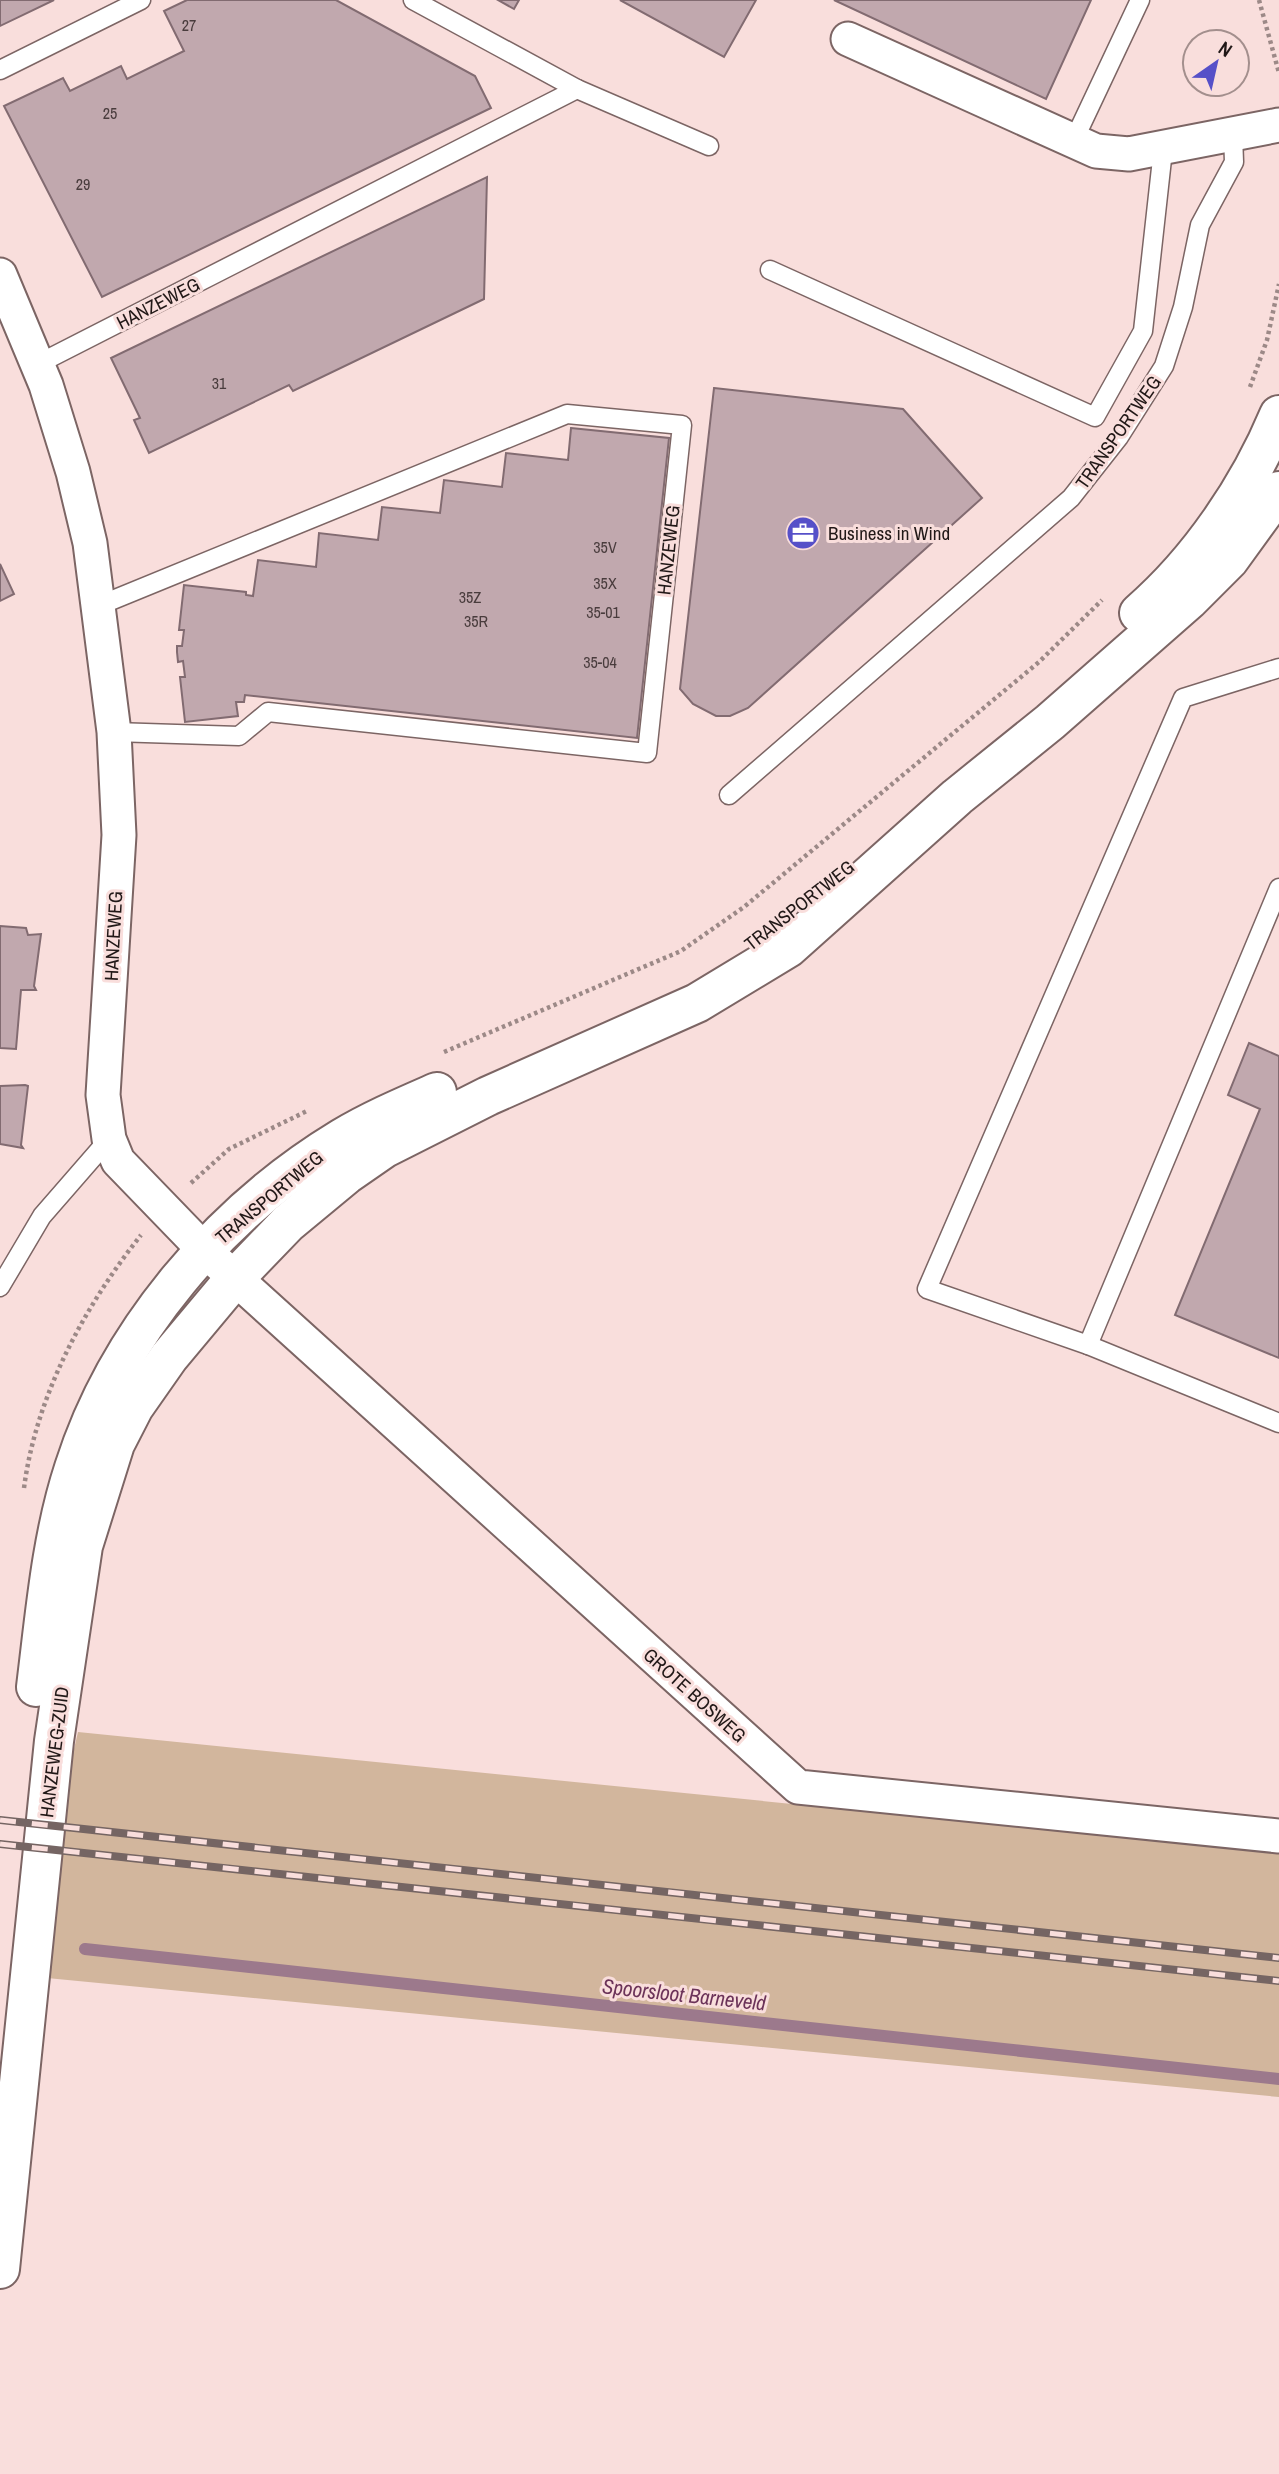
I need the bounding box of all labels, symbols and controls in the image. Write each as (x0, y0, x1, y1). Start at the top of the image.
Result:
house number: 27 (182, 14, 196, 36)
north arrow (1181, 28, 1251, 98)
text: N (1214, 35, 1237, 63)
house number: 25 (103, 102, 117, 124)
house number: 29 (76, 173, 90, 195)
street label: HANZEWEG (112, 271, 204, 335)
street label: TRANSPORTWEG (1069, 370, 1167, 494)
house number: 31 (212, 372, 227, 394)
street label: HANZEWEG (650, 504, 686, 596)
office icon: Business in Wind (784, 514, 822, 552)
place label: Business in Wind (828, 520, 950, 546)
house number: 35V (593, 536, 617, 558)
house number: 35X (593, 572, 617, 594)
house number: 35Z (459, 586, 481, 608)
house number: 35-01 (586, 601, 620, 623)
house number: 35R (464, 610, 489, 632)
house number: 35-04 (583, 651, 617, 673)
street label: TRANSPORTWEG (739, 854, 859, 956)
street label: HANZEWEG (98, 890, 128, 982)
street label: TRANSPORTWEG (210, 1144, 328, 1250)
street label: GROTE BOSWEG (638, 1642, 752, 1748)
street label: HANZEWEG-ZUID (33, 1685, 75, 1819)
water label: Spoorsloot Barneveld (601, 1971, 768, 2018)

